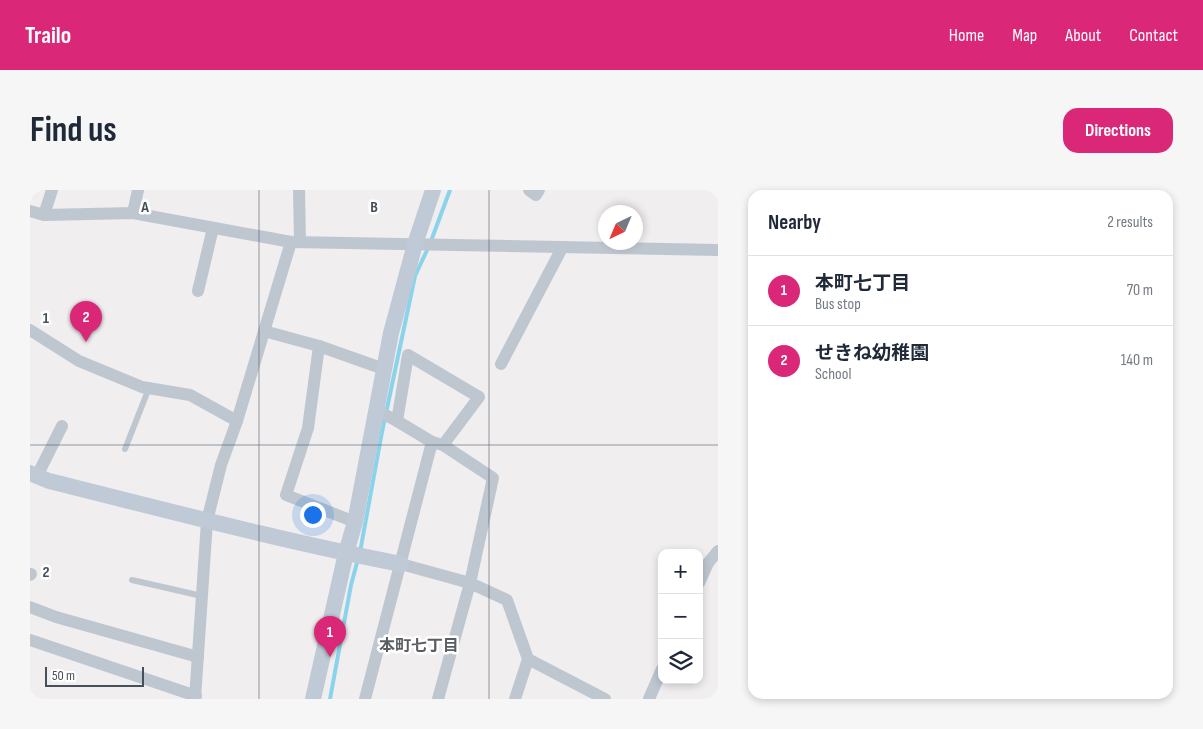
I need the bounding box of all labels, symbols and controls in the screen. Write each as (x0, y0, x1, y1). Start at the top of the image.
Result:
text: Trailo (25, 21, 71, 50)
text: Home (949, 25, 984, 46)
text: Map (1012, 25, 1037, 46)
text: About (1065, 25, 1101, 46)
text: Contact (1129, 25, 1178, 46)
button: Directions (1063, 108, 1173, 153)
text: Find us (30, 109, 117, 152)
text: A (140, 198, 149, 217)
text: B (370, 198, 378, 217)
north arrow (598, 205, 643, 250)
text: Nearby (768, 210, 821, 235)
text: 2 results (1107, 213, 1153, 232)
text: 本町七丁目 (815, 272, 910, 295)
text: 1 (781, 281, 787, 300)
text: 70 m (1127, 281, 1153, 300)
text: Bus stop (815, 295, 861, 314)
pin: 2 (70, 301, 102, 342)
text: 1 (43, 309, 50, 328)
text: せきね幼稚園 (815, 342, 929, 365)
text: 2 (780, 351, 788, 370)
text: 140 m (1121, 351, 1153, 370)
text: School (815, 365, 851, 384)
your location (300, 502, 326, 528)
map controls (658, 549, 703, 684)
button: + (658, 549, 703, 594)
text: 2 (42, 563, 50, 582)
button: − (658, 594, 703, 639)
pin: 1 (314, 616, 346, 657)
district label: 本町七丁目 (379, 637, 459, 656)
button: layers (658, 639, 703, 684)
scale bar (45, 664, 144, 687)
text: 50 m (52, 667, 75, 684)

